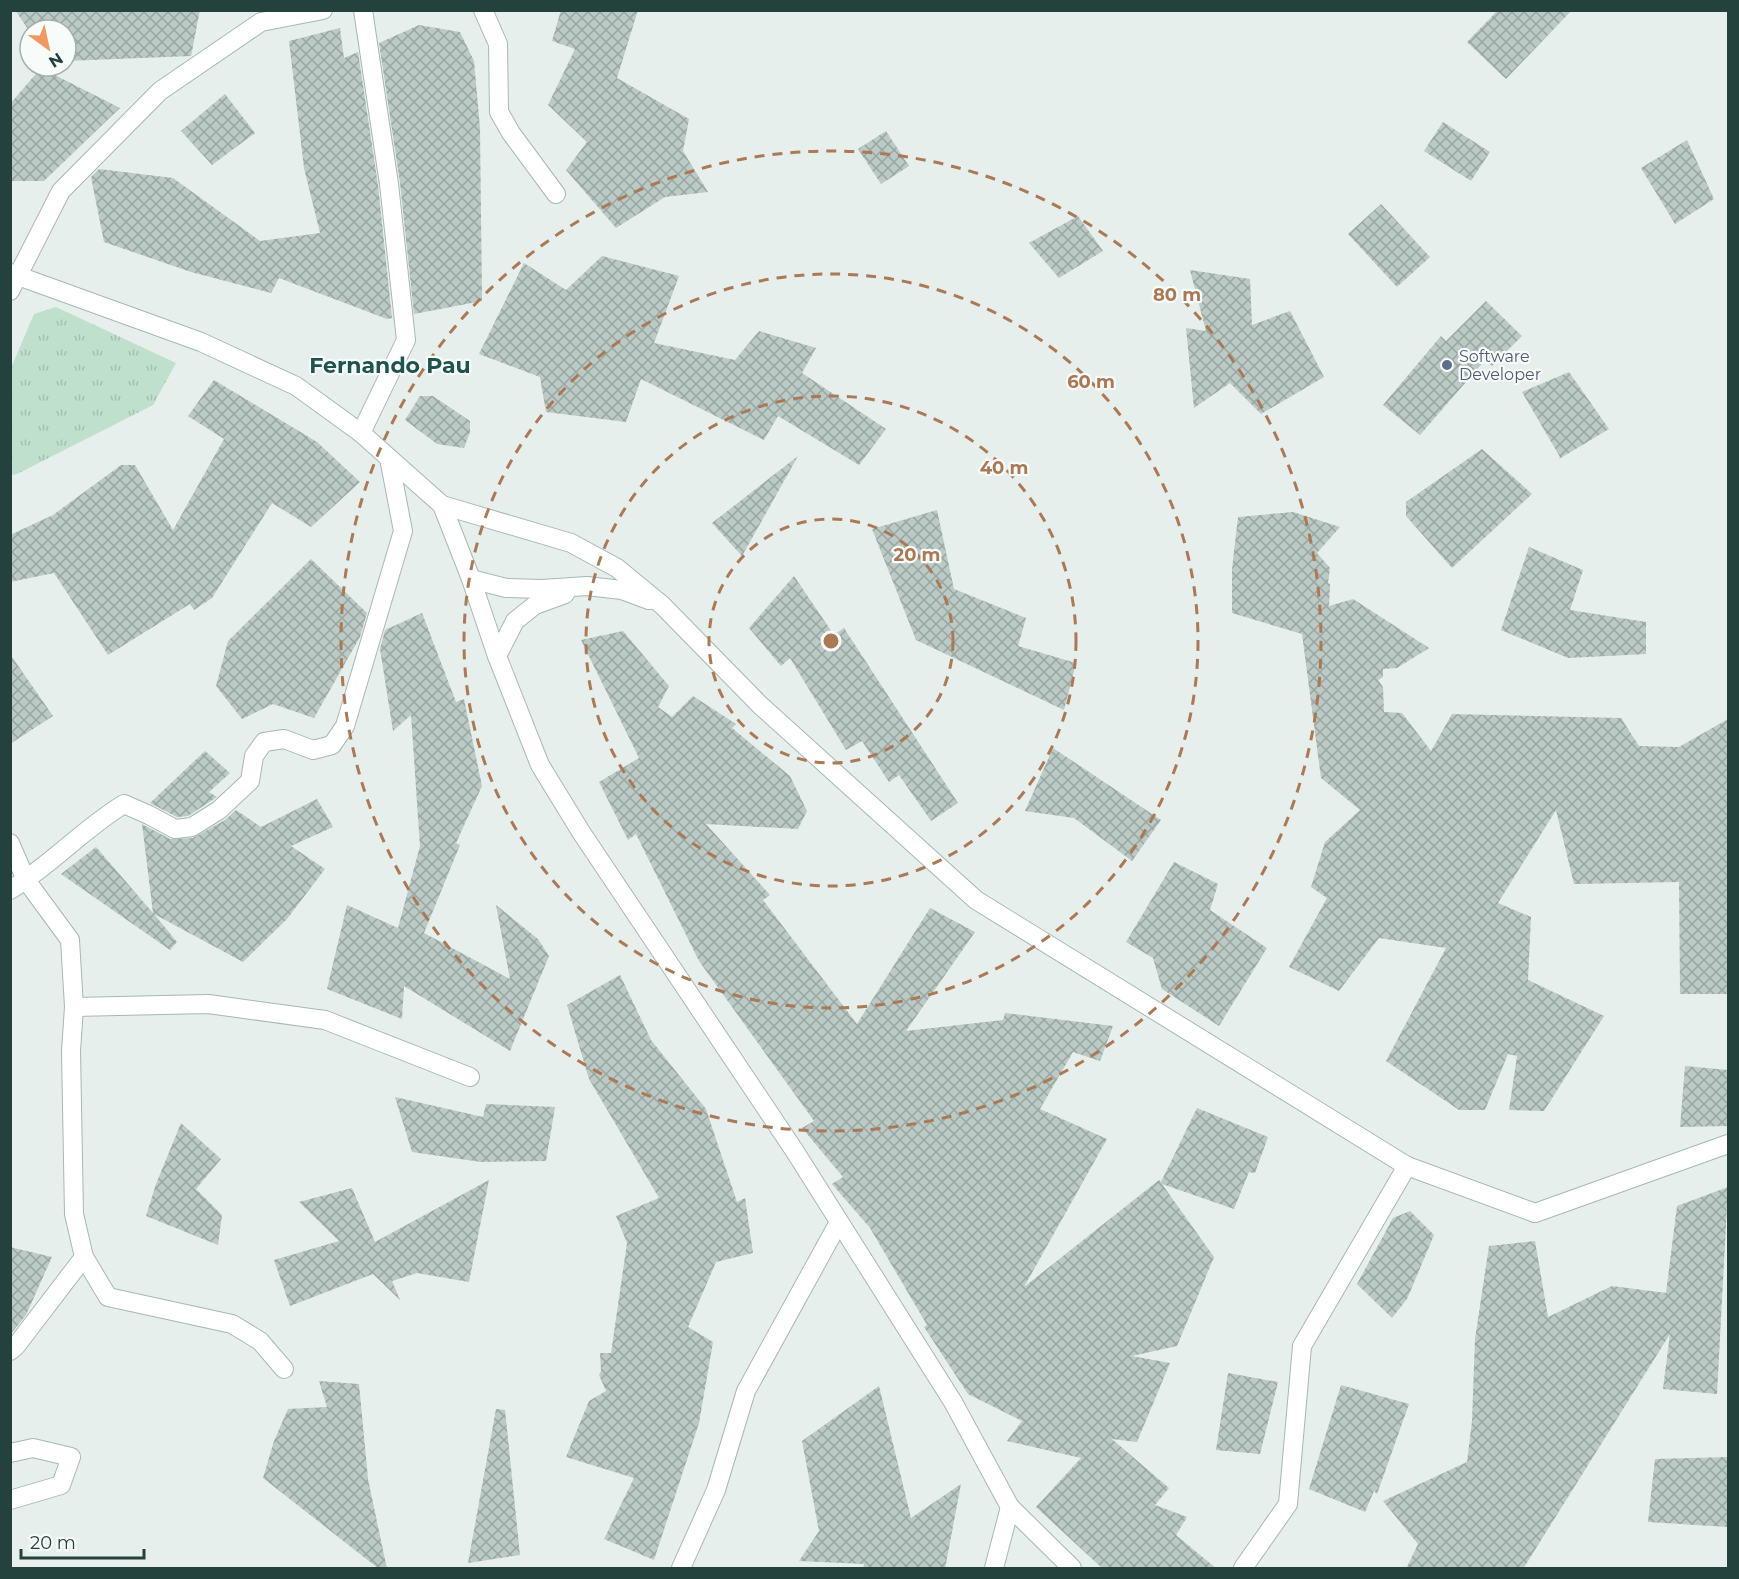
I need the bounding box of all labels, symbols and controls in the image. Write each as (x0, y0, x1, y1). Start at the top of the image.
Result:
north arrow (18, 18, 78, 78)
text: N (45, 49, 66, 72)
text: 80 m (1153, 284, 1201, 306)
place label: Software Developer (1459, 347, 1541, 384)
district label: Fernando Pau (309, 352, 471, 379)
marker: Software Developer (1440, 358, 1454, 372)
text: 60 m (1067, 371, 1115, 393)
text: 40 m (980, 457, 1028, 479)
text: 20 m (894, 544, 940, 566)
centre of rings (821, 631, 841, 651)
scale bar (21, 1522, 144, 1560)
text: 20 m (30, 1532, 76, 1554)

